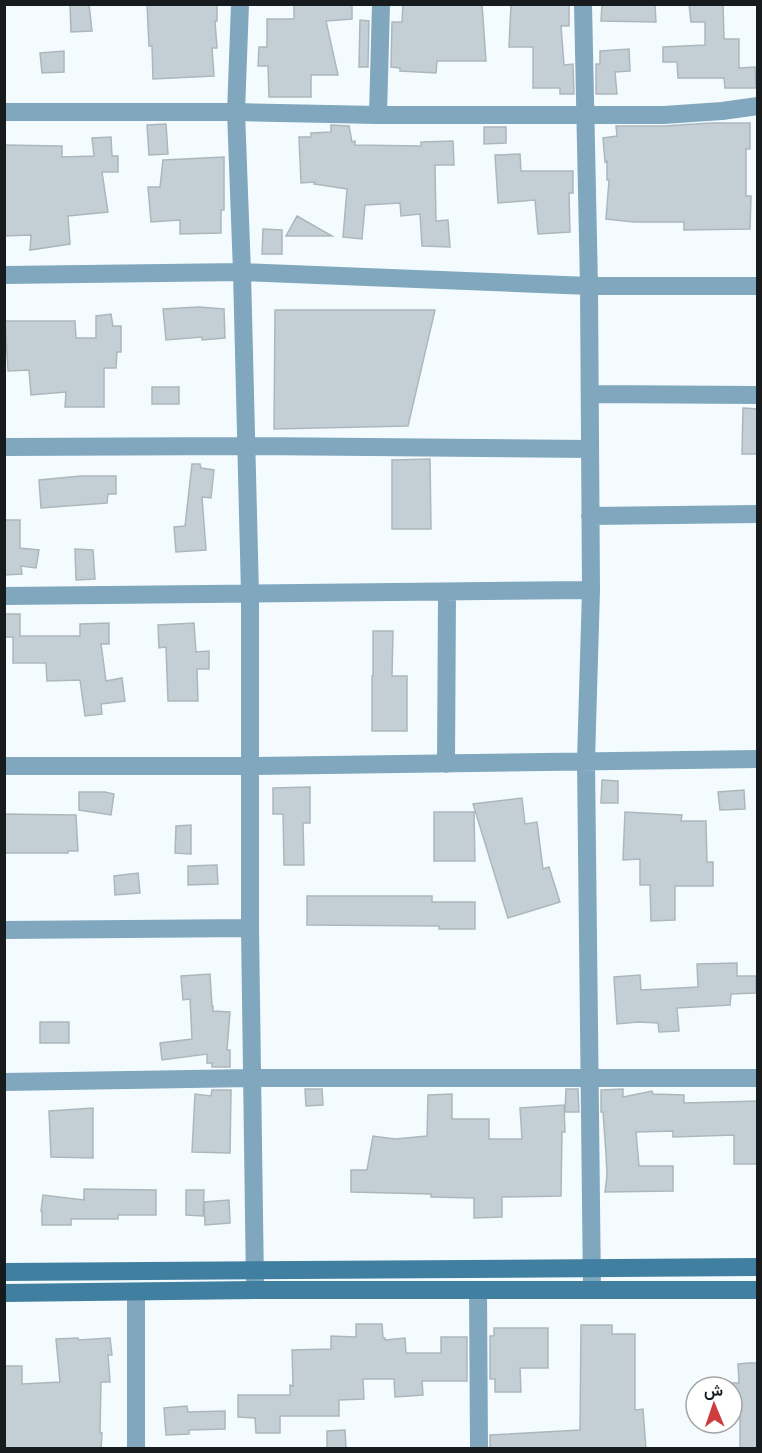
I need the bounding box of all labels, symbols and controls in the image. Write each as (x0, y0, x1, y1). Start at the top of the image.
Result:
north arrow (684, 1375, 744, 1435)
text: ش (704, 1381, 723, 1400)

